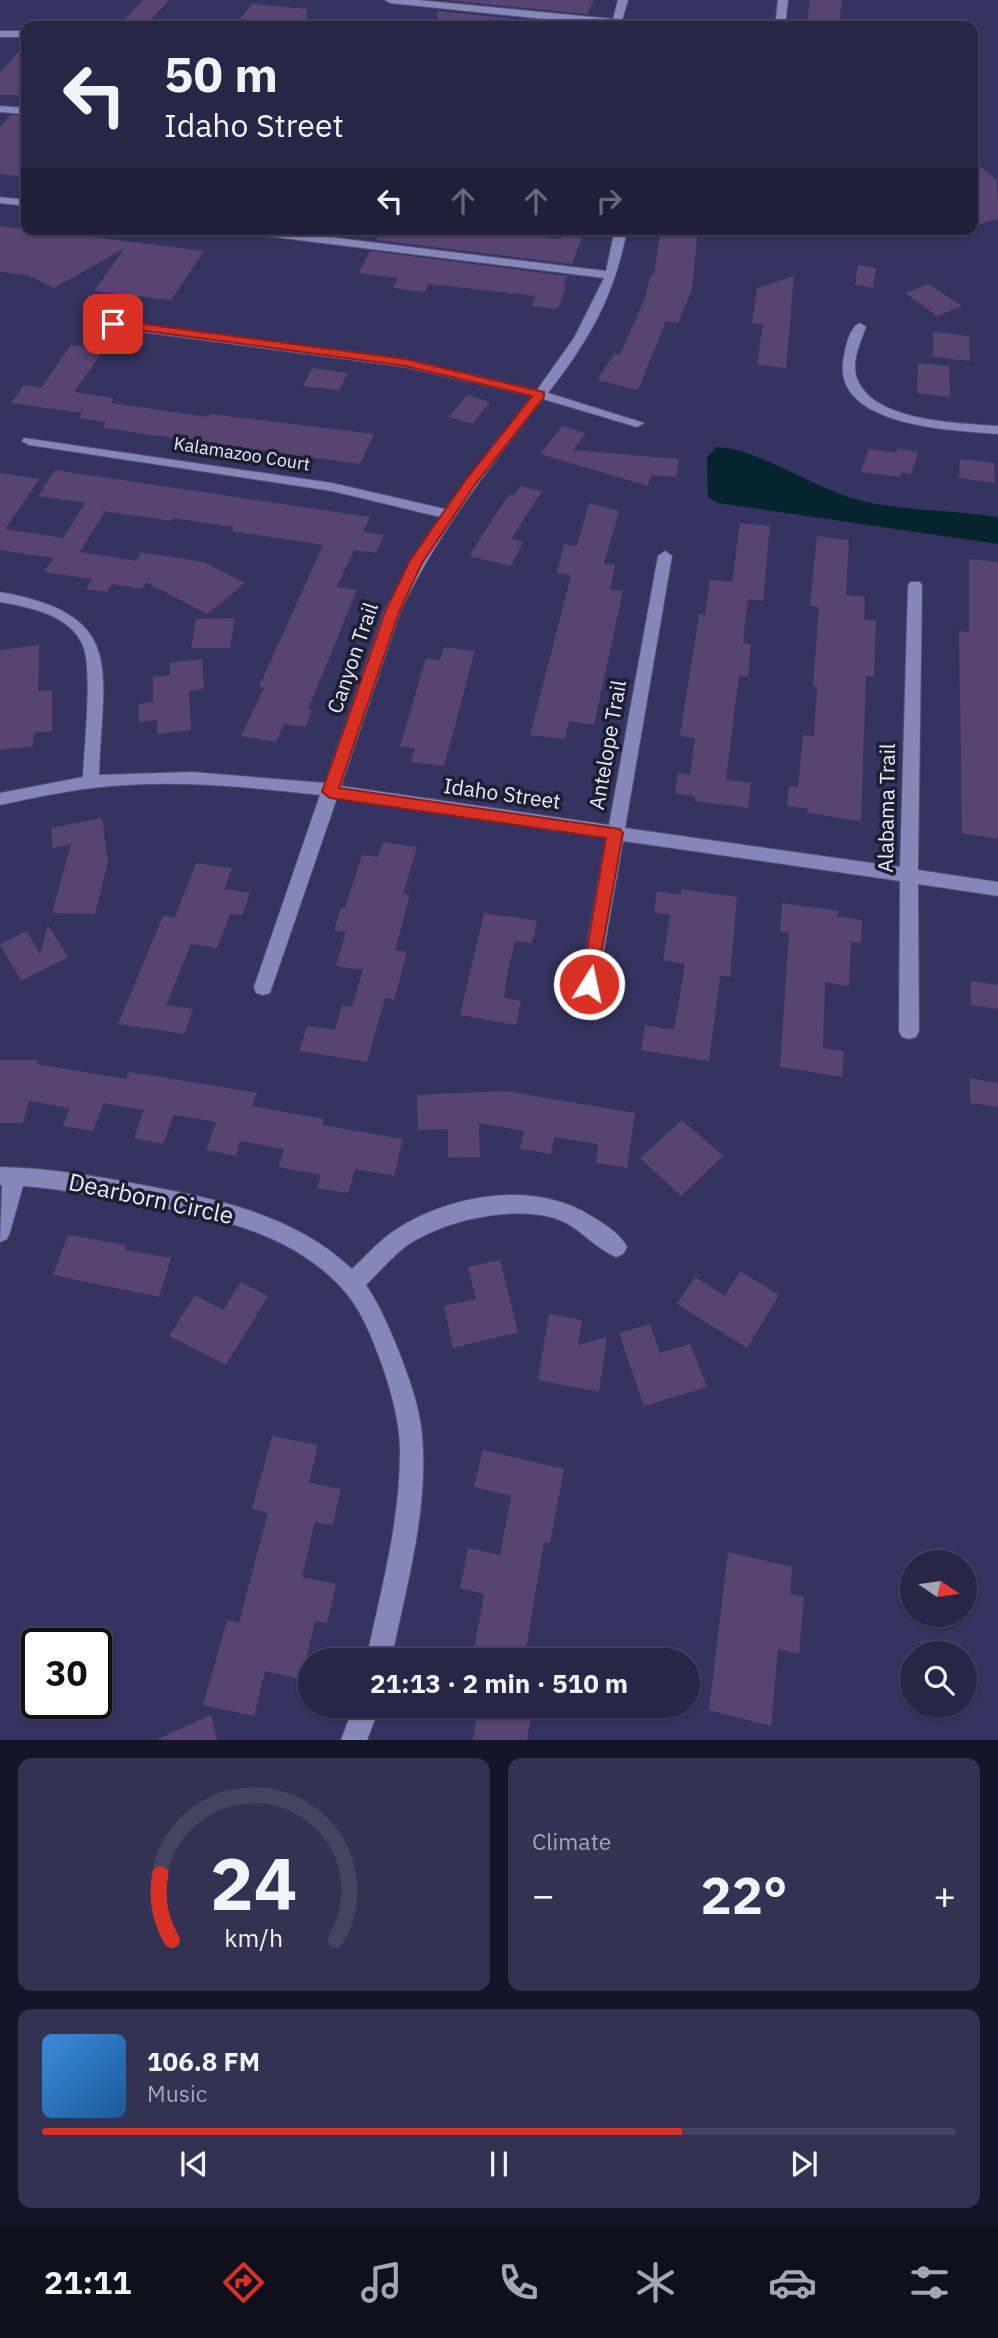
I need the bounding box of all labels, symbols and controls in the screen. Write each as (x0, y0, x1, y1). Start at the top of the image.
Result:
text: 50 m (164, 42, 278, 105)
icon: left (49, 49, 140, 140)
text: Idaho Street (164, 104, 344, 146)
icon: left (371, 182, 409, 220)
icon: ahead (444, 182, 482, 220)
icon: ahead (517, 182, 555, 220)
icon: right (590, 182, 628, 220)
pin (83, 294, 143, 354)
icon: arrive (94, 305, 132, 343)
street label: Kalamazoo Court (172, 431, 312, 476)
street label: Canyon Trail (320, 598, 384, 717)
street label: Antelope Trail (582, 678, 632, 812)
street label: Alabama Trail (871, 743, 901, 873)
street label: Idaho Street (442, 771, 562, 815)
position arrow (552, 947, 626, 1021)
street label: Dearborn Circle (66, 1165, 237, 1231)
north arrow (900, 1550, 976, 1628)
map controls (900, 1550, 977, 1718)
speed limit sign: 30 (21, 1628, 112, 1719)
button: search (900, 1641, 977, 1718)
text: 21:13 · 2 min · 510 m (370, 1666, 628, 1700)
text: Climate (532, 1826, 611, 1856)
text: 24 (210, 1836, 298, 1931)
text: 22° (701, 1861, 787, 1928)
text: − (532, 1870, 555, 1919)
text: + (933, 1870, 956, 1919)
text: km/h (225, 1921, 283, 1954)
text: 106.8 FM (147, 2044, 260, 2078)
text: Music (147, 2078, 207, 2108)
icon: previous (175, 2145, 213, 2183)
icon: pause (480, 2145, 518, 2183)
icon: next (785, 2145, 823, 2183)
icon: directions (219, 2258, 268, 2307)
icon: music (357, 2258, 406, 2307)
icon: phone (494, 2258, 543, 2307)
icon: climate (631, 2258, 680, 2307)
icon: car (768, 2258, 817, 2307)
icon: filters (905, 2258, 954, 2307)
text: 21:11 (44, 2261, 131, 2303)

